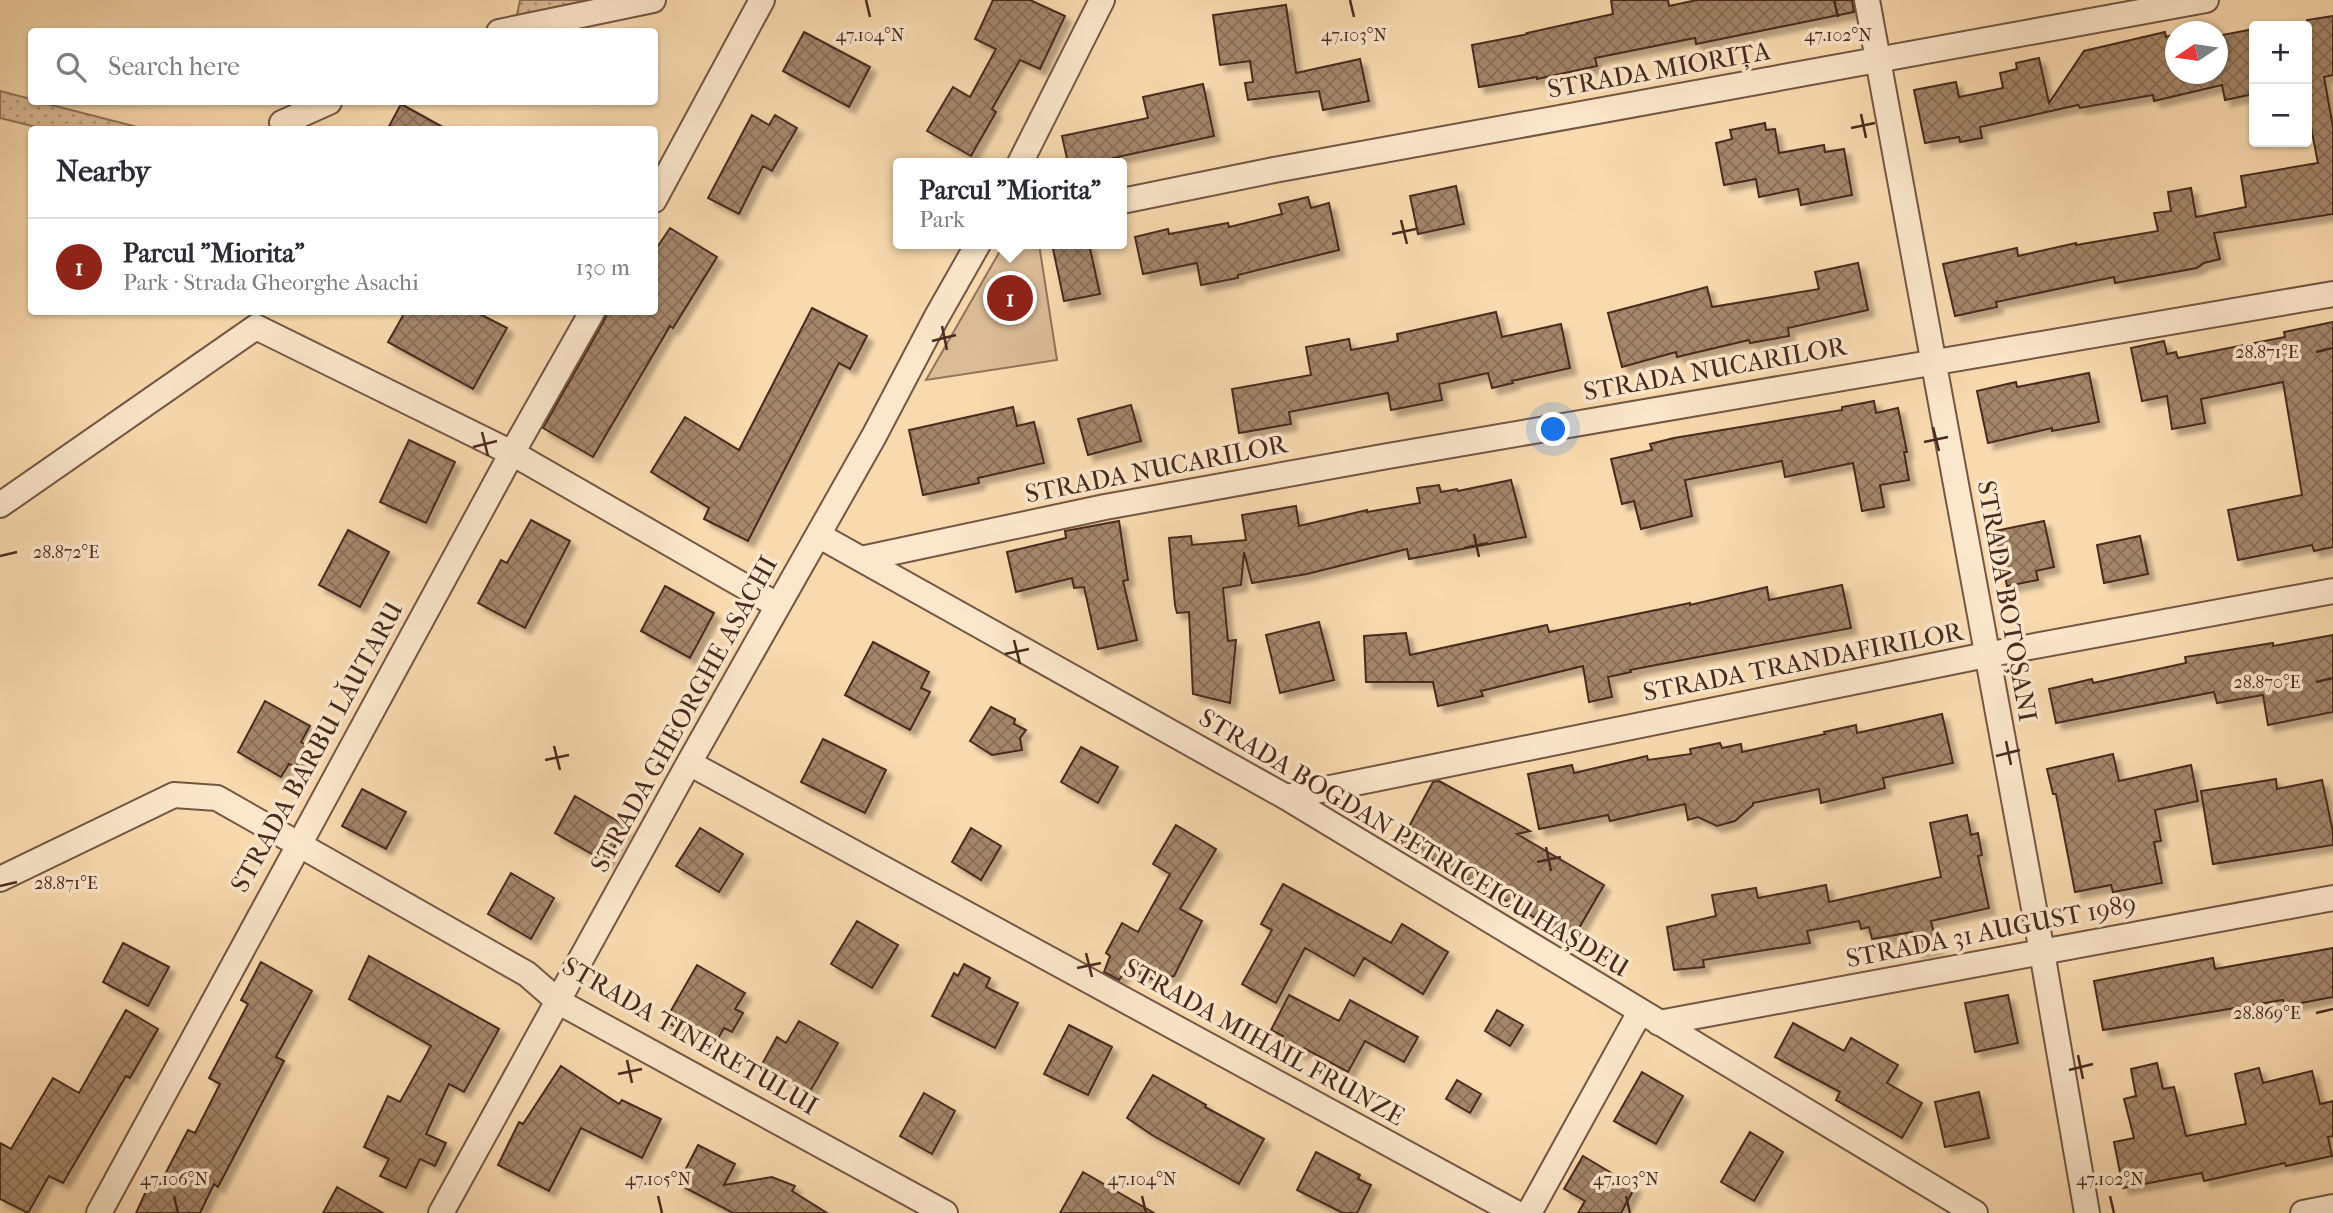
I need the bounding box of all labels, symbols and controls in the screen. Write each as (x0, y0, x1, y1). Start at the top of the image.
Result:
north arrow (2165, 21, 2228, 84)
map controls (2249, 21, 2312, 147)
button: + (2249, 21, 2312, 84)
text: 47.104°N (836, 25, 905, 46)
text: 47.103°N (1321, 25, 1387, 46)
text: 47.102°N (1804, 25, 1872, 46)
search box (28, 28, 658, 105)
street label: STRADA MIORIȚA (1545, 35, 1774, 105)
icon: search (52, 48, 90, 86)
text: Search here (108, 51, 240, 82)
button: − (2249, 84, 2312, 147)
text: Nearby (56, 154, 151, 189)
popup (893, 158, 1127, 249)
text: Parcul "Miorita" (919, 175, 1101, 206)
text: Park (919, 206, 965, 233)
text: Parcul "Miorita" (123, 238, 305, 269)
text: 1 (75, 254, 83, 281)
text: 130 m (576, 254, 630, 281)
text: Park · Strada Gheorghe Asachi (123, 269, 419, 296)
pin: 1 (987, 272, 1033, 324)
street label: STRADA NUCARILOR (1581, 330, 1850, 407)
text: 28.871°E (2235, 342, 2299, 363)
your location (1536, 412, 1570, 446)
street label: STRADA NUCARILOR (1022, 428, 1291, 510)
street label: STRADA BOTOȘANI (1971, 478, 2043, 724)
text: 28.872°E (33, 542, 99, 563)
street label: STRADA GHEORGHE ASACHI (584, 550, 784, 878)
street label: STRADA BARBU LĂUTARU (222, 595, 410, 898)
street label: STRADA TRANDAFIRILOR (1640, 616, 1967, 708)
text: 28.870°E (2234, 672, 2300, 693)
street label: STRADA BOGDAN PETRICEICU HAȘDEU (1193, 702, 1635, 984)
text: 28.871°E (34, 873, 98, 894)
street label: STRADA 31 AUGUST 1989 (1843, 888, 2139, 974)
street label: STRADA TINERETULUI (557, 950, 823, 1122)
street label: STRADA MIHAIL FRUNZE (1118, 952, 1410, 1132)
text: 28.869°E (2233, 1003, 2301, 1024)
text: 47.106°N (140, 1169, 208, 1190)
text: 47.105°N (625, 1169, 691, 1190)
text: 47.104°N (1108, 1169, 1177, 1190)
text: 47.103°N (1593, 1169, 1659, 1190)
text: 47.102°N (2076, 1169, 2144, 1190)

